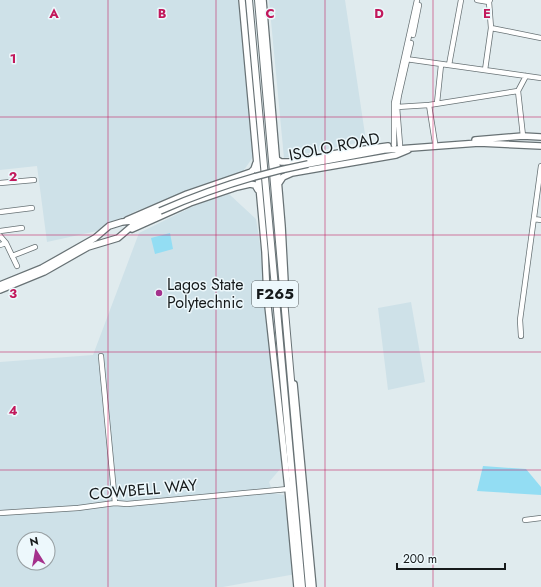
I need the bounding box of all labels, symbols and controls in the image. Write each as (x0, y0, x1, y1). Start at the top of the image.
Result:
text: A (48, 4, 59, 23)
text: B (158, 4, 167, 23)
text: C (265, 4, 275, 23)
text: D (374, 4, 384, 23)
text: E (483, 4, 491, 23)
text: 1 (10, 49, 16, 68)
street label: ISOLO ROAD (287, 126, 382, 167)
text: 2 (9, 167, 17, 186)
place label: Lagos State Polytechnic (167, 273, 243, 314)
road number: F265 (252, 281, 298, 307)
text: 3 (9, 284, 17, 303)
marker: Lagos State Polytechnic (154, 288, 164, 298)
text: 4 (8, 401, 18, 420)
street label: COWBELL WAY (88, 473, 198, 506)
north arrow (16, 531, 56, 571)
text: N (28, 532, 40, 550)
scale bar (397, 545, 505, 571)
text: 200 m (403, 550, 437, 568)

